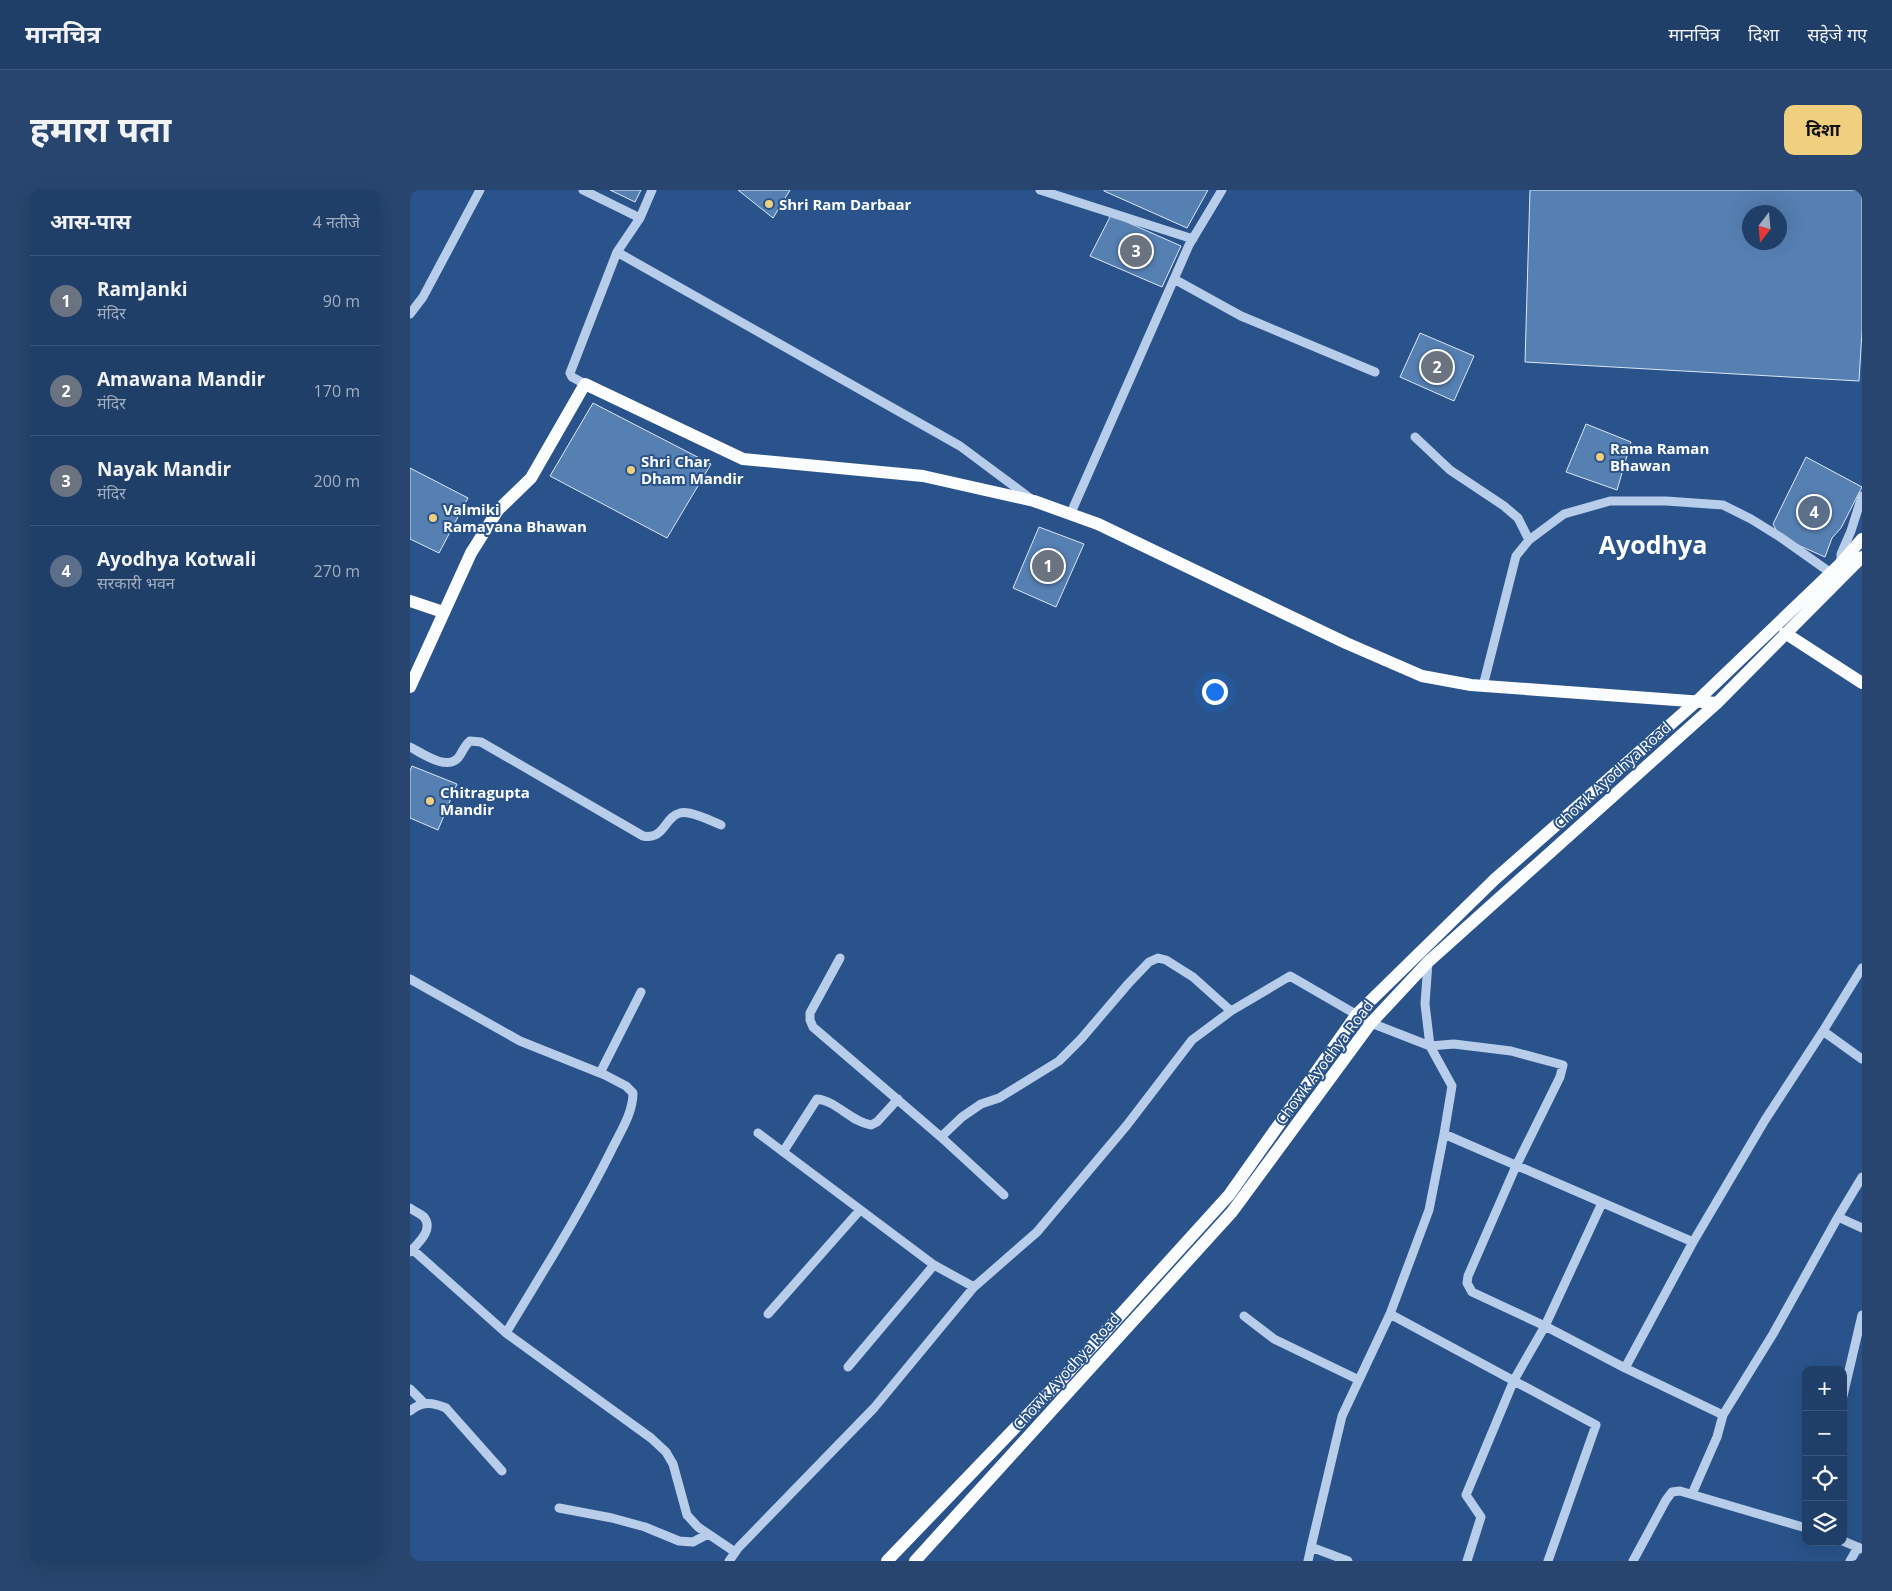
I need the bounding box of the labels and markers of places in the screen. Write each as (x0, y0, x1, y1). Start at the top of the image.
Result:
place label: Shri Ram Darbaar (779, 194, 912, 214)
marker: Shri Ram Darbaar (763, 198, 775, 210)
pin: 3 (1120, 232, 1152, 270)
pin: 2 (1421, 348, 1453, 386)
place label: Rama Raman Bhawan (1610, 438, 1709, 475)
place label: Shri Char Dham Mandir (641, 451, 744, 488)
marker: Rama Raman Bhawan (1594, 451, 1606, 463)
marker: Shri Char Dham Mandir (625, 464, 637, 476)
pin: 4 (1798, 493, 1830, 531)
place label: Valmiki Ramayana Bhawan (443, 499, 587, 536)
marker: Valmiki Ramayana Bhawan (427, 512, 439, 524)
pin: 1 (1032, 547, 1064, 585)
place label: Chitragupta Mandir (440, 782, 530, 819)
marker: Chitragupta Mandir (424, 795, 436, 807)

